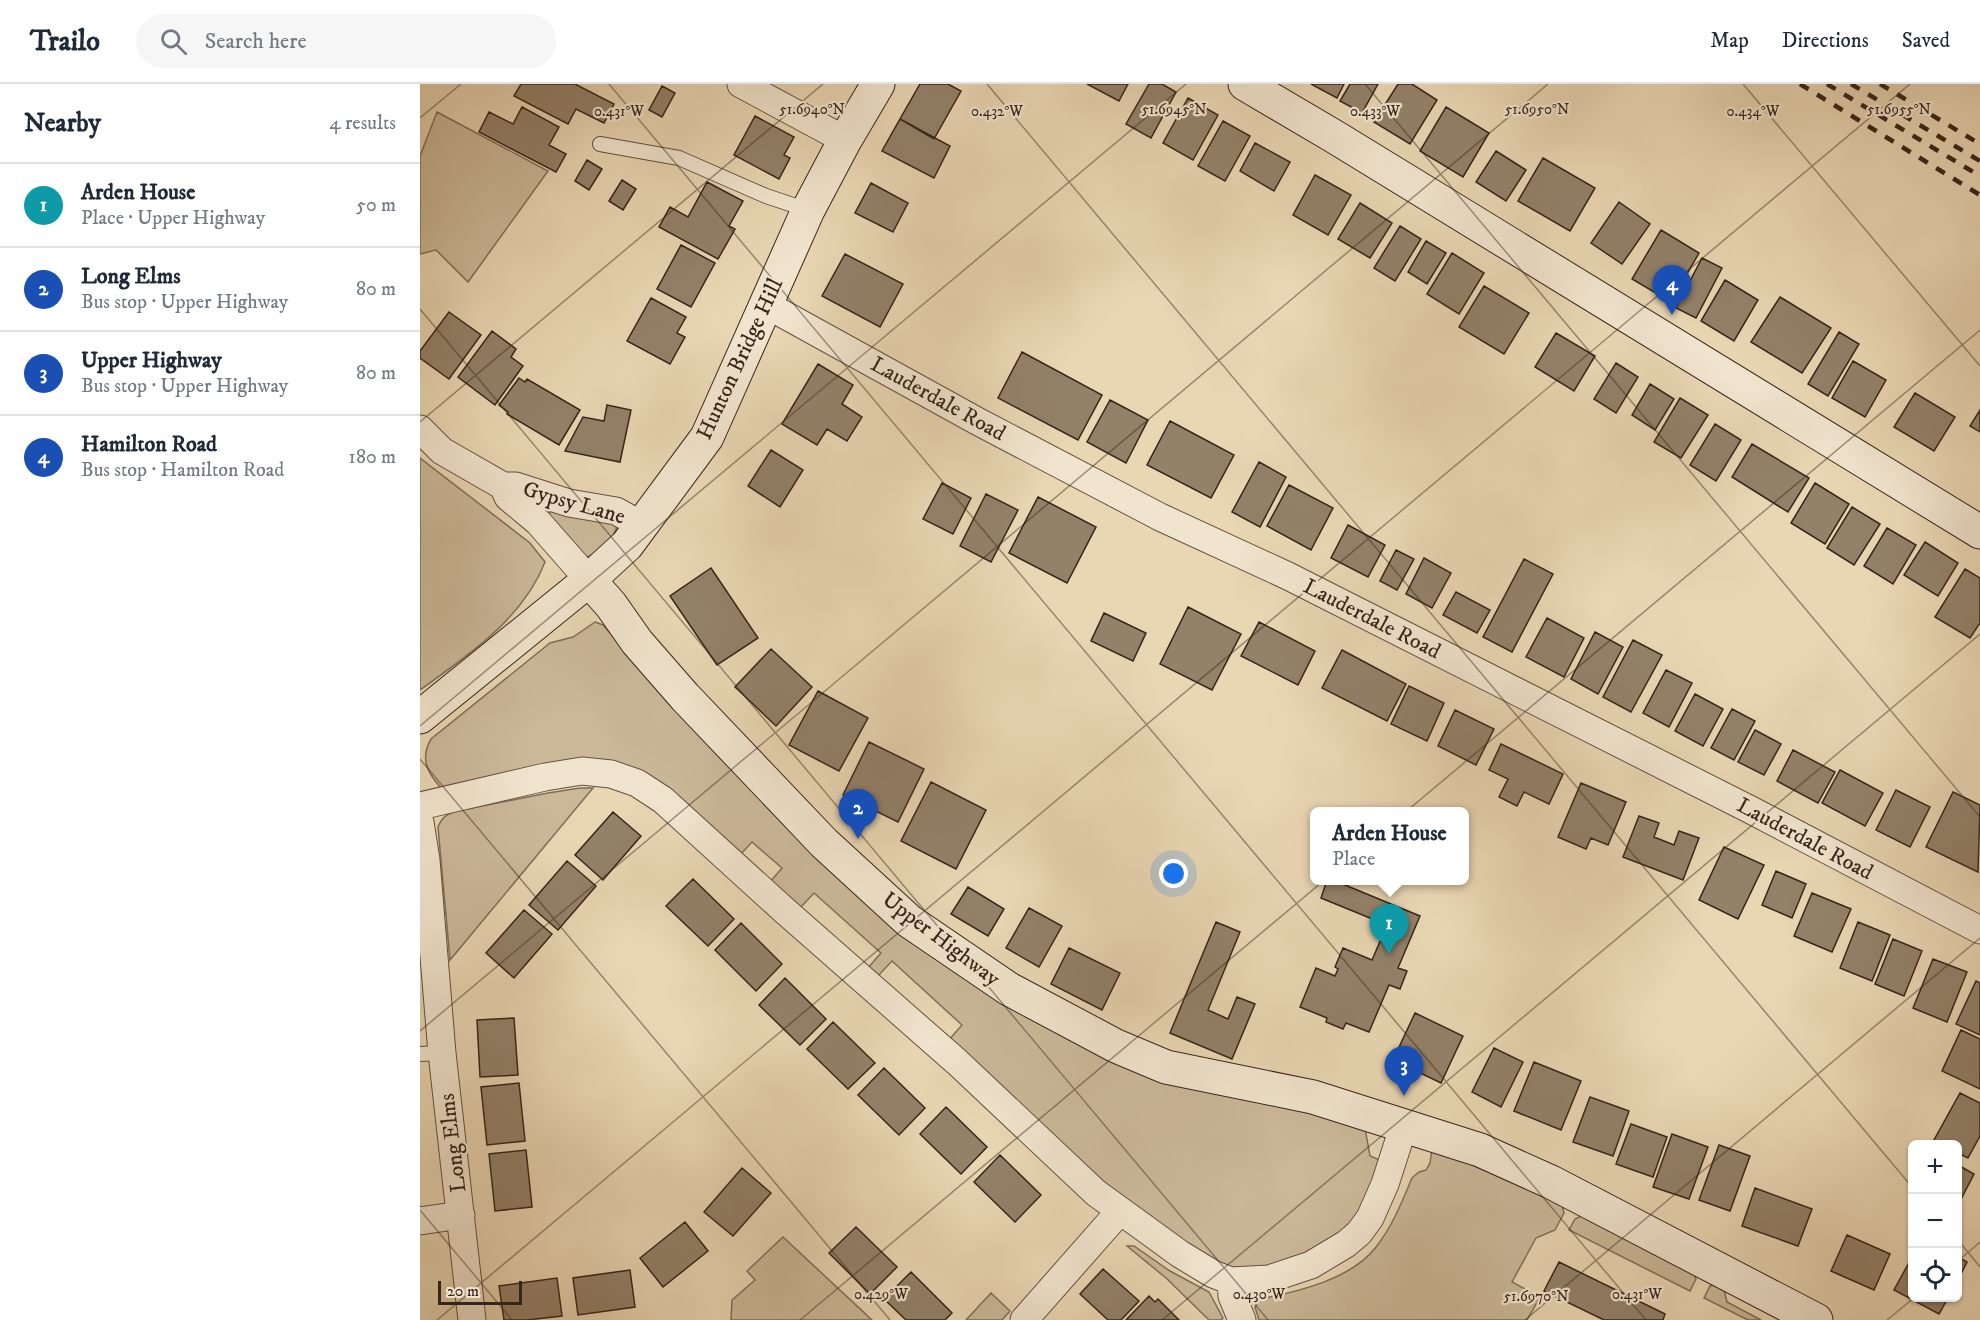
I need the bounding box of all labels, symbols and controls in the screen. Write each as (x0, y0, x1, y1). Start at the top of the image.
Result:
search box (136, 14, 556, 68)
text: Trailo (30, 24, 100, 59)
icon: search (157, 25, 190, 58)
text: Search here (205, 28, 307, 55)
text: Map (1710, 28, 1749, 54)
text: Directions (1782, 28, 1869, 54)
text: Saved (1902, 28, 1950, 54)
text: 51.6940°N (779, 100, 845, 119)
text: 51.6945°N (1142, 100, 1206, 119)
text: 51.6950°N (1505, 100, 1569, 119)
text: 51.6955°N (1867, 100, 1931, 119)
text: 0.431°W (594, 102, 644, 121)
text: 0.432°W (971, 102, 1023, 121)
text: 0.433°W (1350, 102, 1400, 121)
text: 0.434°W (1726, 102, 1780, 121)
text: Nearby (24, 107, 101, 140)
text: 4 results (329, 111, 396, 136)
text: Arden House (81, 179, 195, 206)
text: 1 (40, 193, 47, 218)
text: 50 m (356, 193, 396, 218)
text: Place · Upper Highway (81, 206, 265, 231)
text: Long Elms (81, 263, 181, 290)
pin: 4 (1652, 266, 1692, 315)
street label: Hunton Bridge Hill (691, 274, 789, 444)
text: 2 (39, 277, 48, 302)
text: 80 m (356, 277, 396, 302)
text: Bus stop · Upper Highway (81, 290, 288, 315)
text: Upper Highway (81, 347, 222, 374)
street label: Lauderdale Road (866, 351, 1010, 447)
text: 3 (40, 361, 47, 386)
text: 80 m (356, 361, 396, 386)
text: Bus stop · Upper Highway (81, 374, 288, 399)
text: Hamilton Road (81, 431, 217, 458)
text: 4 (38, 445, 49, 470)
text: 180 m (349, 445, 396, 470)
text: Bus stop · Hamilton Road (81, 458, 284, 483)
street label: Gypsy Lane (520, 476, 628, 530)
street label: Lauderdale Road (1299, 573, 1445, 665)
pin: 2 (838, 790, 878, 839)
street label: Lauderdale Road (1732, 792, 1878, 886)
popup (1310, 807, 1469, 885)
text: Arden House (1332, 820, 1447, 847)
text: Place (1332, 847, 1375, 872)
your location (1159, 859, 1188, 888)
street label: Upper Highway (877, 886, 1006, 992)
pin: 1 (1370, 904, 1408, 954)
pin: 3 (1384, 1046, 1424, 1096)
street label: Long Elms (434, 1092, 472, 1194)
map controls (1908, 1140, 1962, 1302)
button: + (1908, 1140, 1962, 1194)
button: − (1908, 1194, 1962, 1248)
button: locate (1908, 1248, 1962, 1302)
scale bar (438, 1278, 522, 1306)
text: 20 m (447, 1281, 479, 1301)
text: 0.429°W (854, 1285, 908, 1304)
text: 0.430°W (1233, 1285, 1286, 1304)
text: 0.431°W (1612, 1285, 1662, 1304)
text: 51.6970°N (1504, 1287, 1568, 1306)

